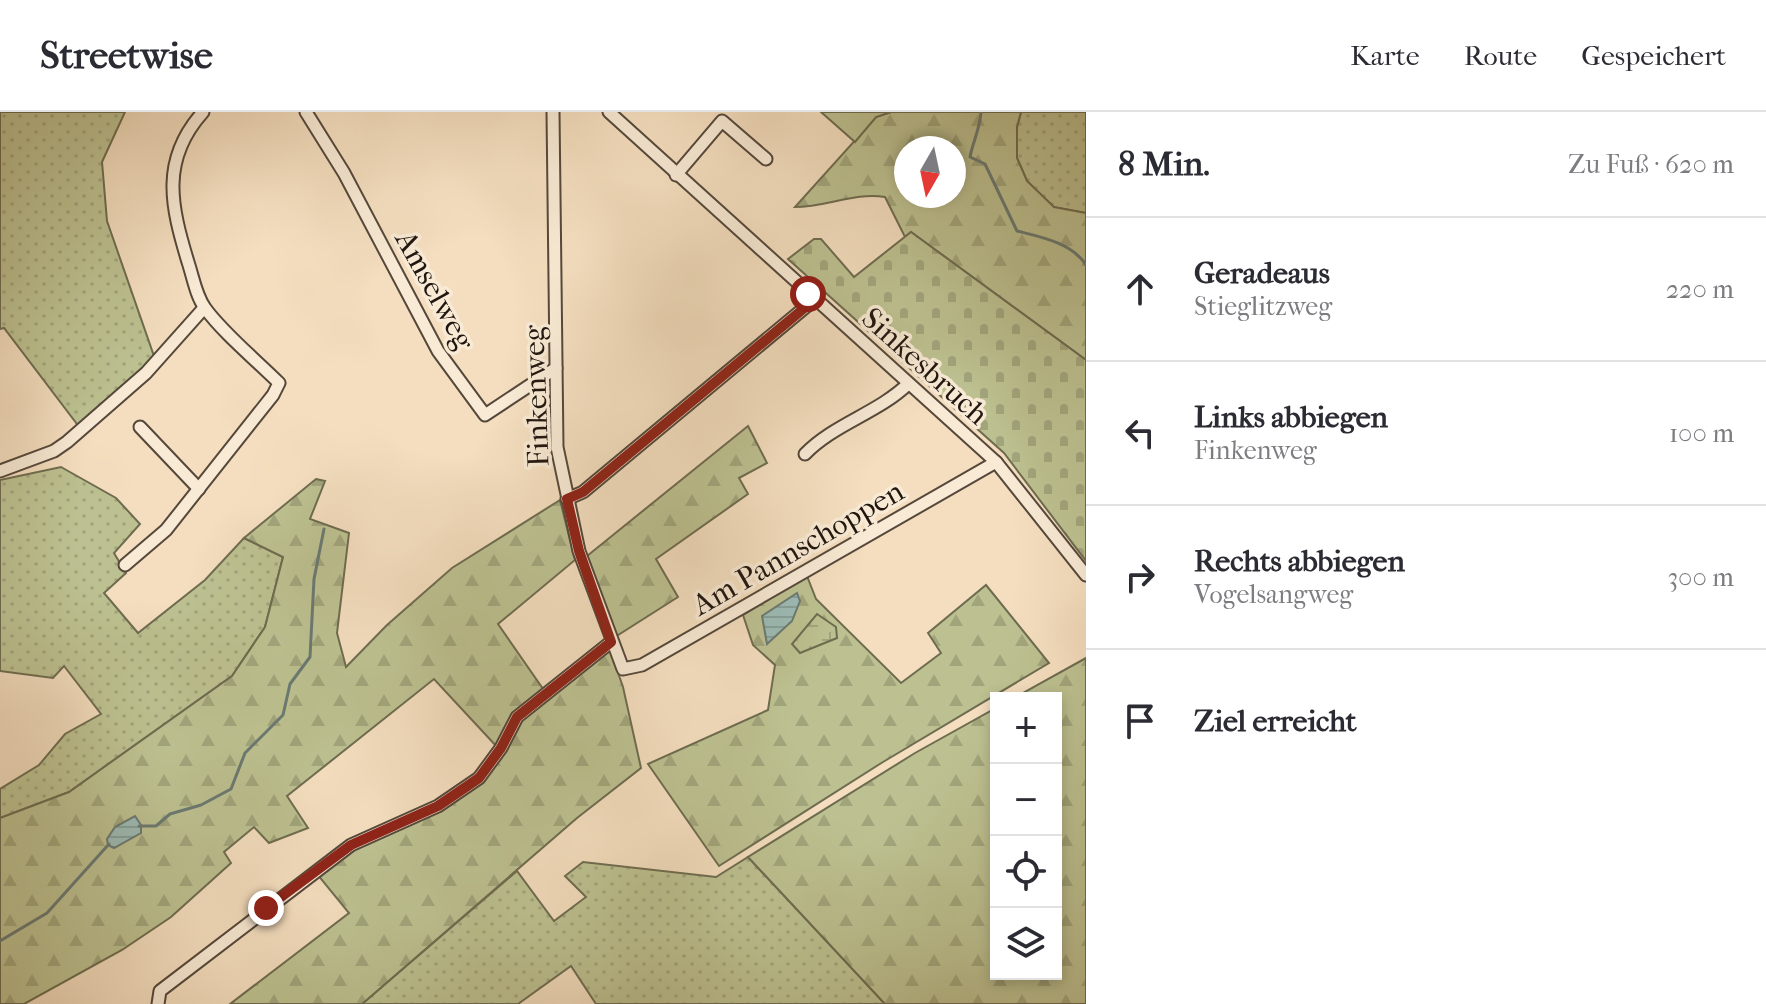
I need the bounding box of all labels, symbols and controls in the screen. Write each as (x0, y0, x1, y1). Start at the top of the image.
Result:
text: Streetwise (40, 33, 213, 78)
text: Karte (1350, 39, 1420, 72)
text: Route (1464, 39, 1537, 72)
text: Gespeichert (1581, 39, 1726, 72)
north arrow (894, 136, 966, 208)
text: 8 Min. (1118, 144, 1210, 184)
text: Zu Fuß · 620 m (1568, 149, 1734, 180)
street label: Amselweg (387, 224, 482, 357)
text: Geradeaus (1194, 256, 1330, 291)
icon: ahead (1118, 267, 1162, 311)
text: 220 m (1666, 274, 1734, 305)
route start (790, 276, 826, 312)
text: Stieglitzweg (1194, 291, 1332, 322)
street label: Sinkesbruch (854, 301, 995, 432)
street label: Finkenweg (517, 324, 556, 467)
text: Links abbiegen (1194, 400, 1388, 435)
icon: left (1118, 411, 1162, 455)
text: 100 m (1669, 418, 1734, 449)
text: Finkenweg (1194, 435, 1317, 466)
street label: Am Pannschoppen (685, 473, 911, 624)
text: Rechts abbiegen (1194, 544, 1405, 579)
icon: right (1118, 555, 1162, 599)
text: 300 m (1667, 562, 1734, 593)
text: Vogelsangweg (1194, 579, 1353, 610)
map controls (990, 692, 1062, 980)
button: + (990, 692, 1062, 764)
icon: arrive (1118, 699, 1162, 743)
text: Ziel erreicht (1194, 704, 1356, 739)
button: − (990, 764, 1062, 836)
button: locate (990, 836, 1062, 908)
route end (248, 890, 284, 926)
button: layers (990, 908, 1062, 980)

